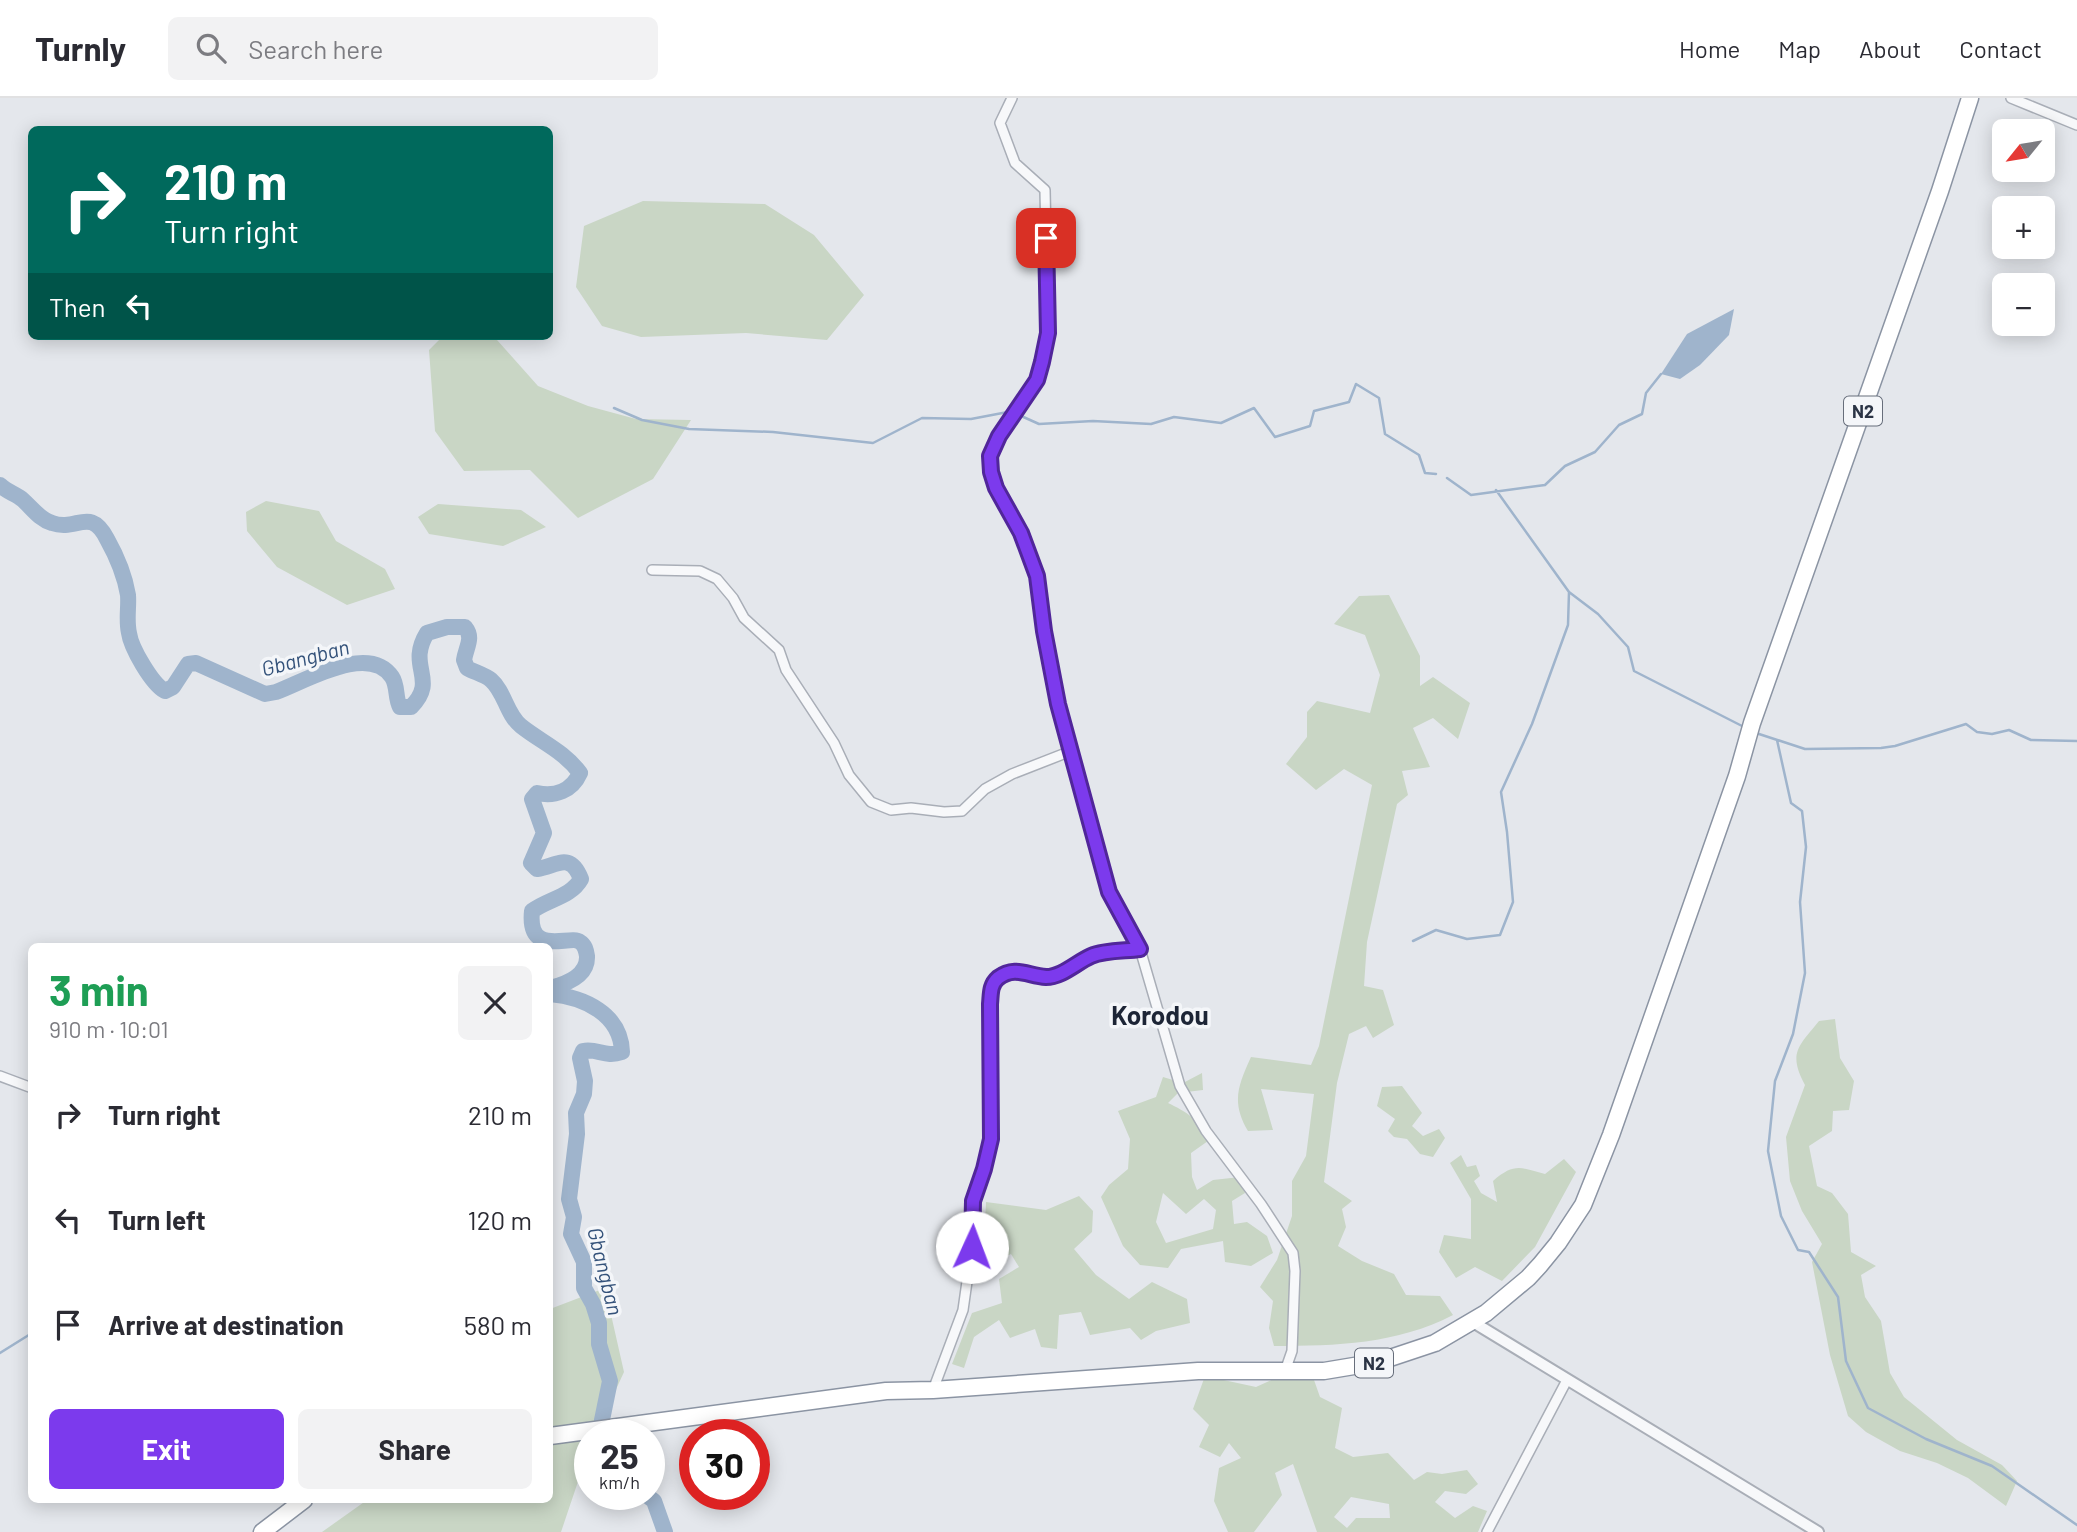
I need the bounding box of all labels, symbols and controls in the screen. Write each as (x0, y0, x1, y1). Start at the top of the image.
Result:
search box (168, 17, 658, 80)
text: Turnly (35, 28, 126, 68)
icon: search (192, 29, 230, 67)
text: Search here (248, 33, 383, 64)
text: Home (1679, 34, 1740, 63)
text: Map (1778, 34, 1821, 63)
text: About (1859, 34, 1921, 63)
text: Contact (1959, 34, 2042, 63)
north arrow (1992, 119, 2054, 182)
map controls (1992, 119, 2055, 336)
text: 210 m (164, 151, 287, 210)
icon: right (49, 154, 140, 245)
button: + (1992, 196, 2055, 259)
pin (1016, 208, 1076, 268)
text: Turn right (164, 211, 299, 249)
icon: arrive (1027, 219, 1065, 257)
button: − (1992, 273, 2055, 336)
icon: left (120, 287, 158, 325)
text: Then (49, 291, 106, 322)
road number: N2 (1844, 396, 1882, 426)
water label: Gbangban (258, 633, 352, 681)
text: 3 min (49, 964, 149, 1014)
button: close (458, 966, 532, 1040)
district label: Korodou (1111, 999, 1209, 1030)
text: 910 m · 10:01 (49, 1015, 168, 1043)
icon: right (49, 1096, 87, 1134)
text: Turn right (108, 1099, 221, 1130)
text: 210 m (468, 1099, 532, 1130)
icon: left (49, 1201, 87, 1239)
text: Turn left (108, 1204, 206, 1235)
text: 120 m (468, 1204, 532, 1235)
position arrow (935, 1210, 1009, 1284)
water label: Gbangban (583, 1224, 629, 1318)
icon: arrive (49, 1306, 87, 1344)
text: Arrive at destination (108, 1309, 344, 1340)
text: 580 m (464, 1309, 532, 1340)
road number: N2 (1355, 1348, 1393, 1378)
button: Exit (49, 1409, 284, 1489)
button: Share (298, 1409, 532, 1489)
speed limit sign: 30 (679, 1419, 770, 1510)
text: 25 (600, 1434, 639, 1476)
text: km/h (599, 1471, 640, 1493)

